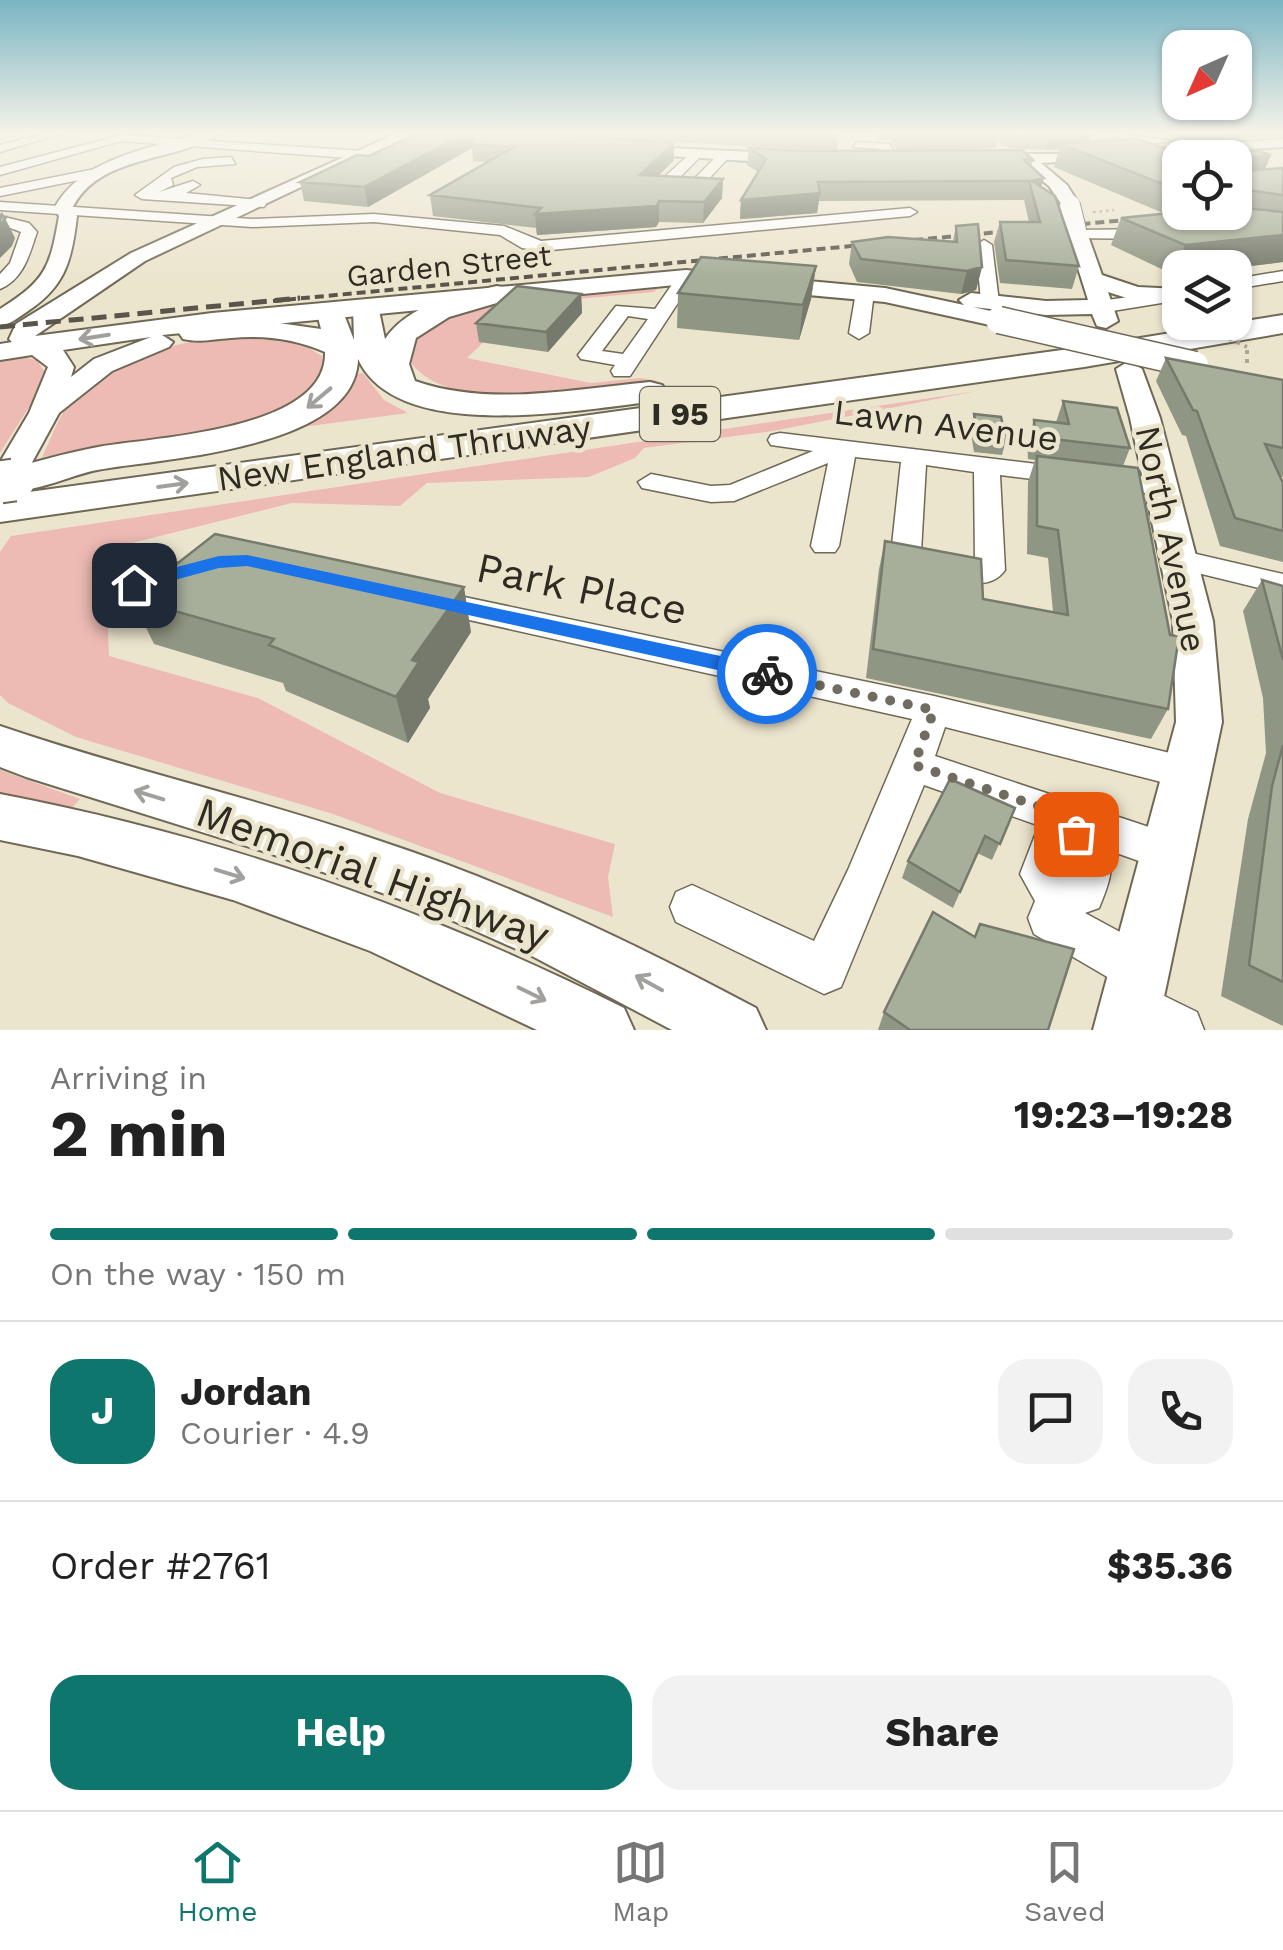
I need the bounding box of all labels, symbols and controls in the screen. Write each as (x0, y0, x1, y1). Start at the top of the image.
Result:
north arrow (1162, 30, 1252, 120)
map controls (1162, 30, 1252, 340)
button: locate (1162, 140, 1252, 230)
street label: Garden Street (345, 237, 553, 294)
button: layers (1162, 250, 1252, 340)
one-way arrow (78, 328, 110, 346)
one-way arrow (306, 387, 332, 409)
road number: I 95 (640, 387, 720, 441)
street label: Lawn Avenue (831, 390, 1061, 460)
street label: New England Thruway (214, 406, 594, 500)
street label: North Avenue (1127, 422, 1215, 656)
one-way arrow (157, 476, 189, 494)
street label: Park Place (472, 542, 692, 635)
pin (92, 543, 177, 628)
icon: home (107, 558, 162, 613)
courier (717, 624, 817, 724)
icon: bike (740, 647, 795, 702)
one-way arrow (134, 784, 165, 802)
street label: Memorial Highway (190, 787, 556, 960)
pin (1034, 792, 1119, 877)
icon: bag (1049, 807, 1104, 862)
one-way arrow (214, 866, 245, 884)
one-way arrow (634, 972, 664, 992)
one-way arrow (517, 985, 546, 1004)
text: Arriving in (50, 1059, 207, 1097)
text: 19:23–19:28 (1014, 1093, 1233, 1137)
text: 2 min (50, 1096, 228, 1172)
text: On the way · 150 m (50, 1255, 346, 1293)
button: chat (998, 1359, 1103, 1464)
button: phone (1128, 1359, 1233, 1464)
text: Jordan (180, 1370, 312, 1414)
text: J (91, 1389, 114, 1433)
text: Courier · 4.9 (180, 1414, 370, 1452)
text: Order #2761 (50, 1544, 271, 1588)
text: $35.36 (1107, 1544, 1233, 1588)
button: Help (50, 1675, 632, 1790)
button: Share (652, 1675, 1233, 1790)
tab: Home (177, 1835, 257, 1928)
tab: Map (612, 1835, 669, 1928)
tab: Saved (1024, 1835, 1106, 1928)

